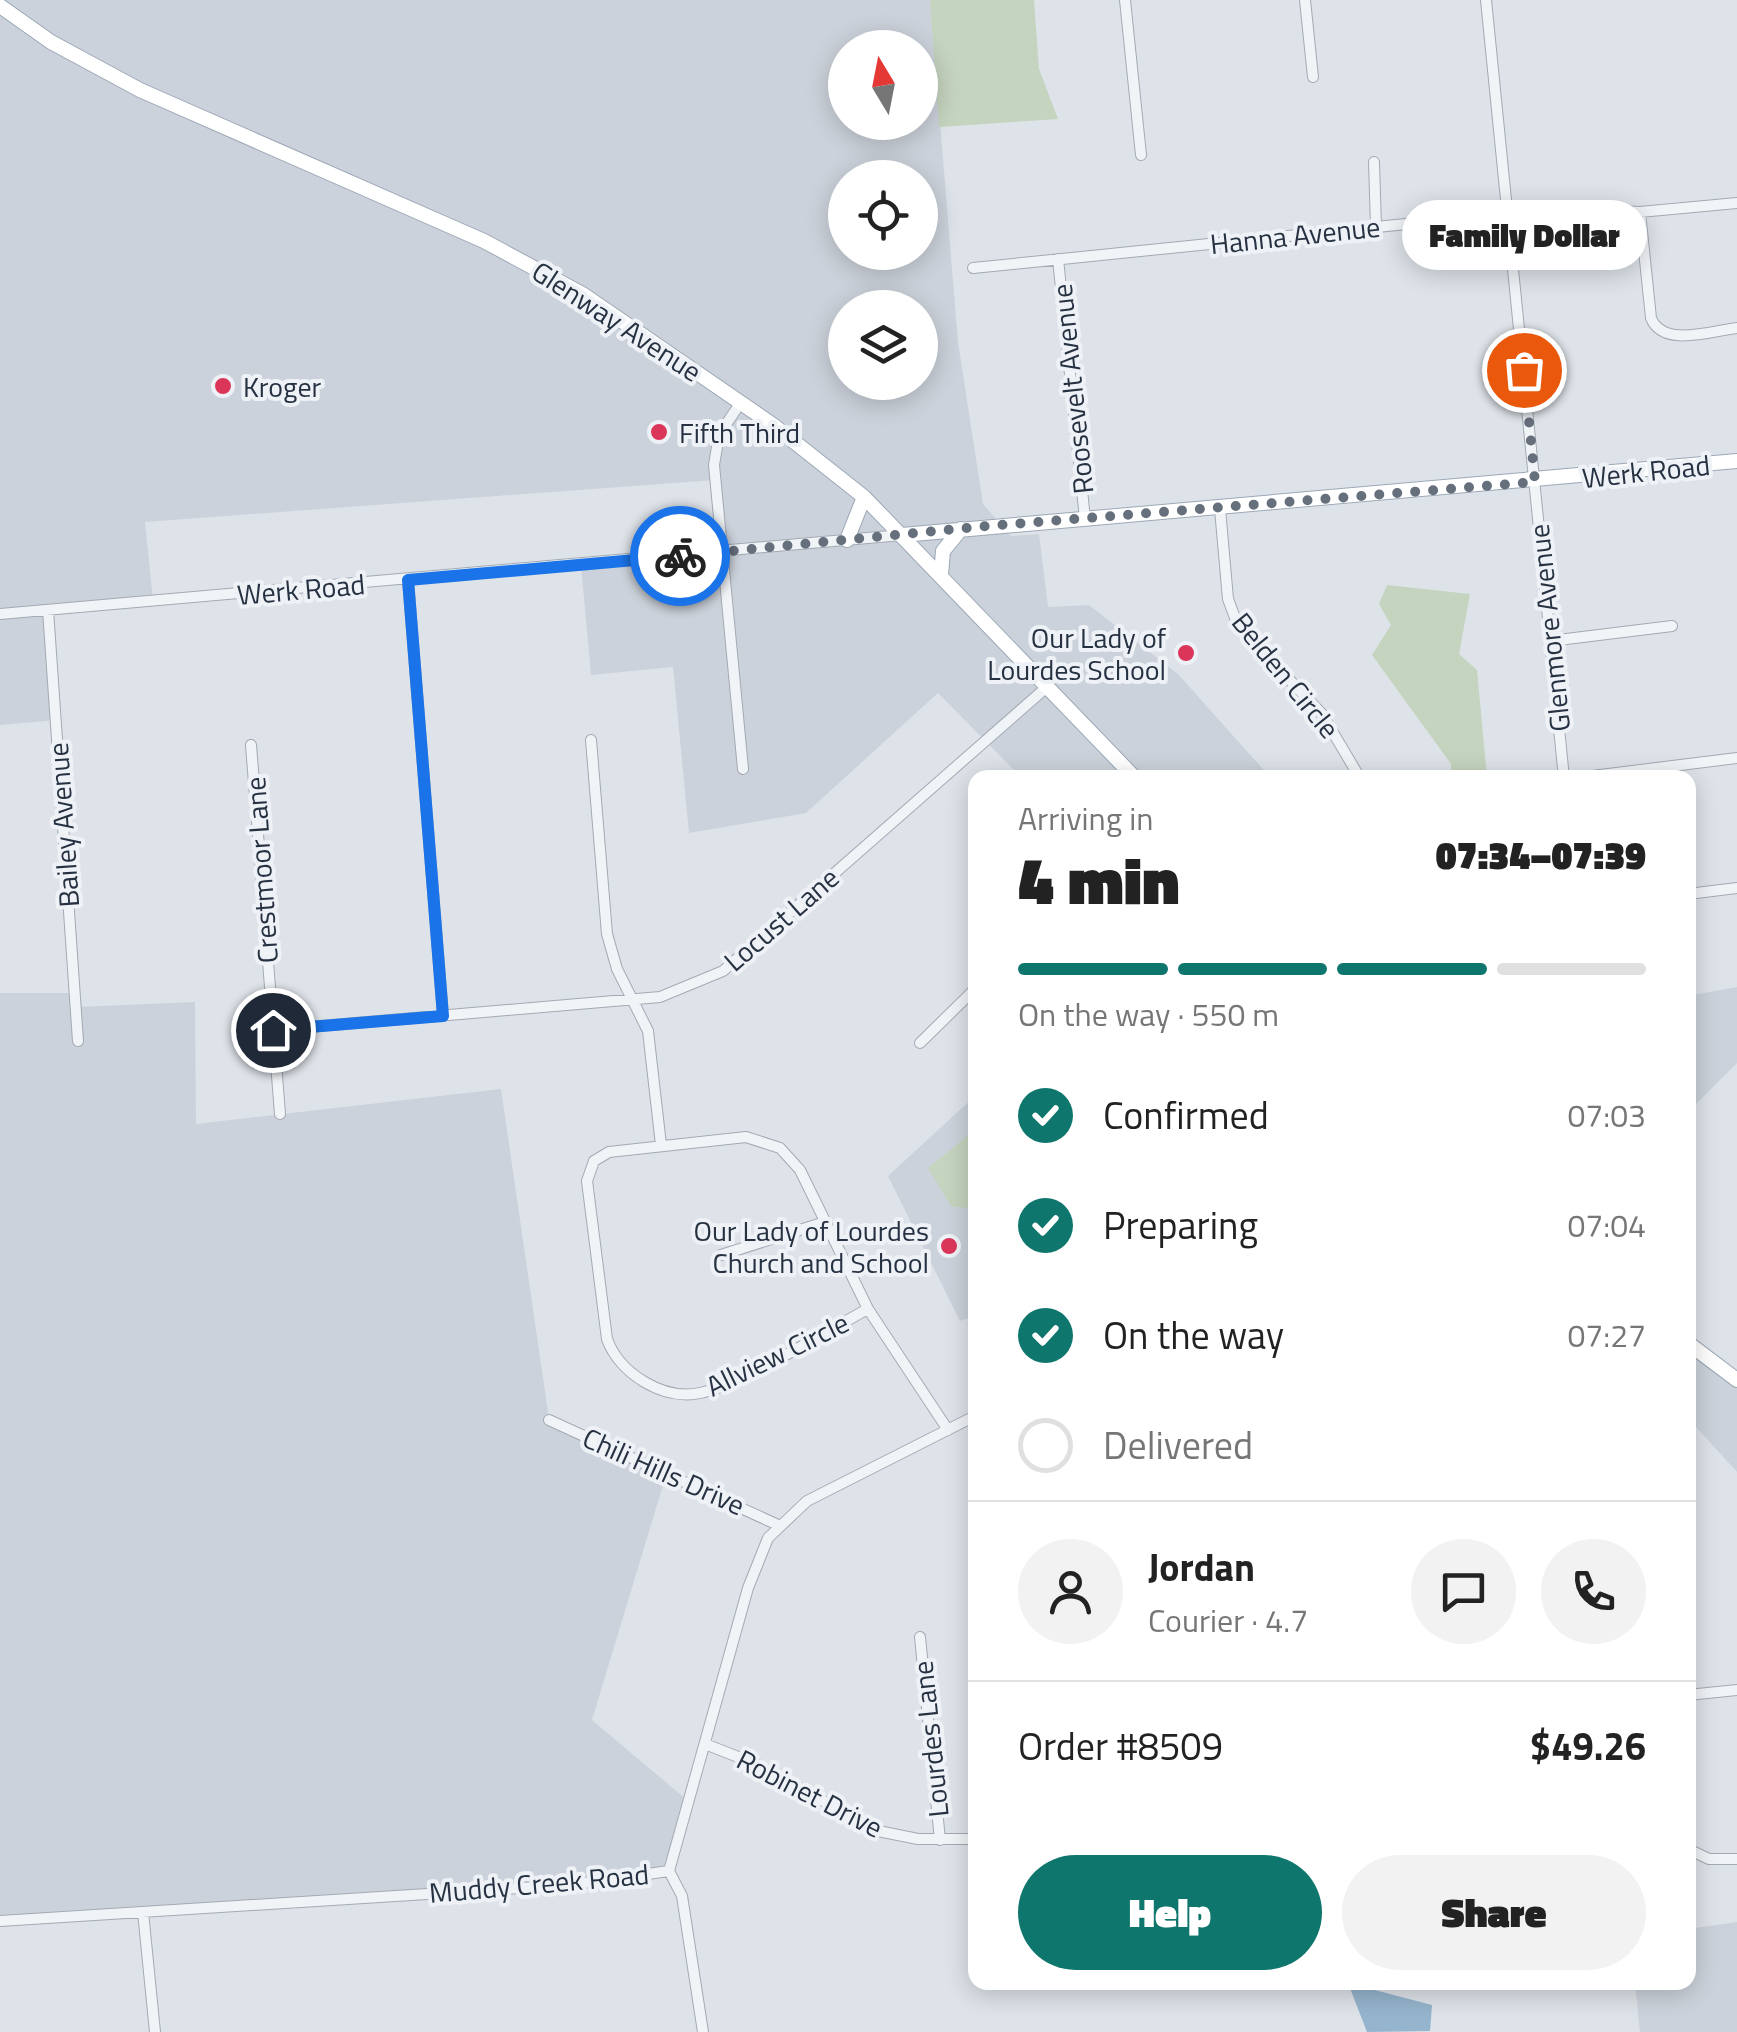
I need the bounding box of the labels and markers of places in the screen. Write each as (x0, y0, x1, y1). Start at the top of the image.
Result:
callout: Family Dollar (1402, 200, 1646, 270)
pin (1482, 328, 1567, 413)
place label: Kroger (243, 365, 322, 408)
marker: Kroger (212, 375, 234, 397)
place label: Fifth Third (679, 411, 800, 454)
marker: Fifth Third (648, 421, 670, 443)
place label: Our Lady of Lourdes School (987, 616, 1167, 691)
marker: Our Lady of Lourdes School (1175, 642, 1197, 664)
pin (231, 988, 316, 1073)
place label: Our Lady of Lourdes Church and School (693, 1209, 929, 1284)
marker: Our Lady of Lourdes Church and School (938, 1235, 960, 1257)

